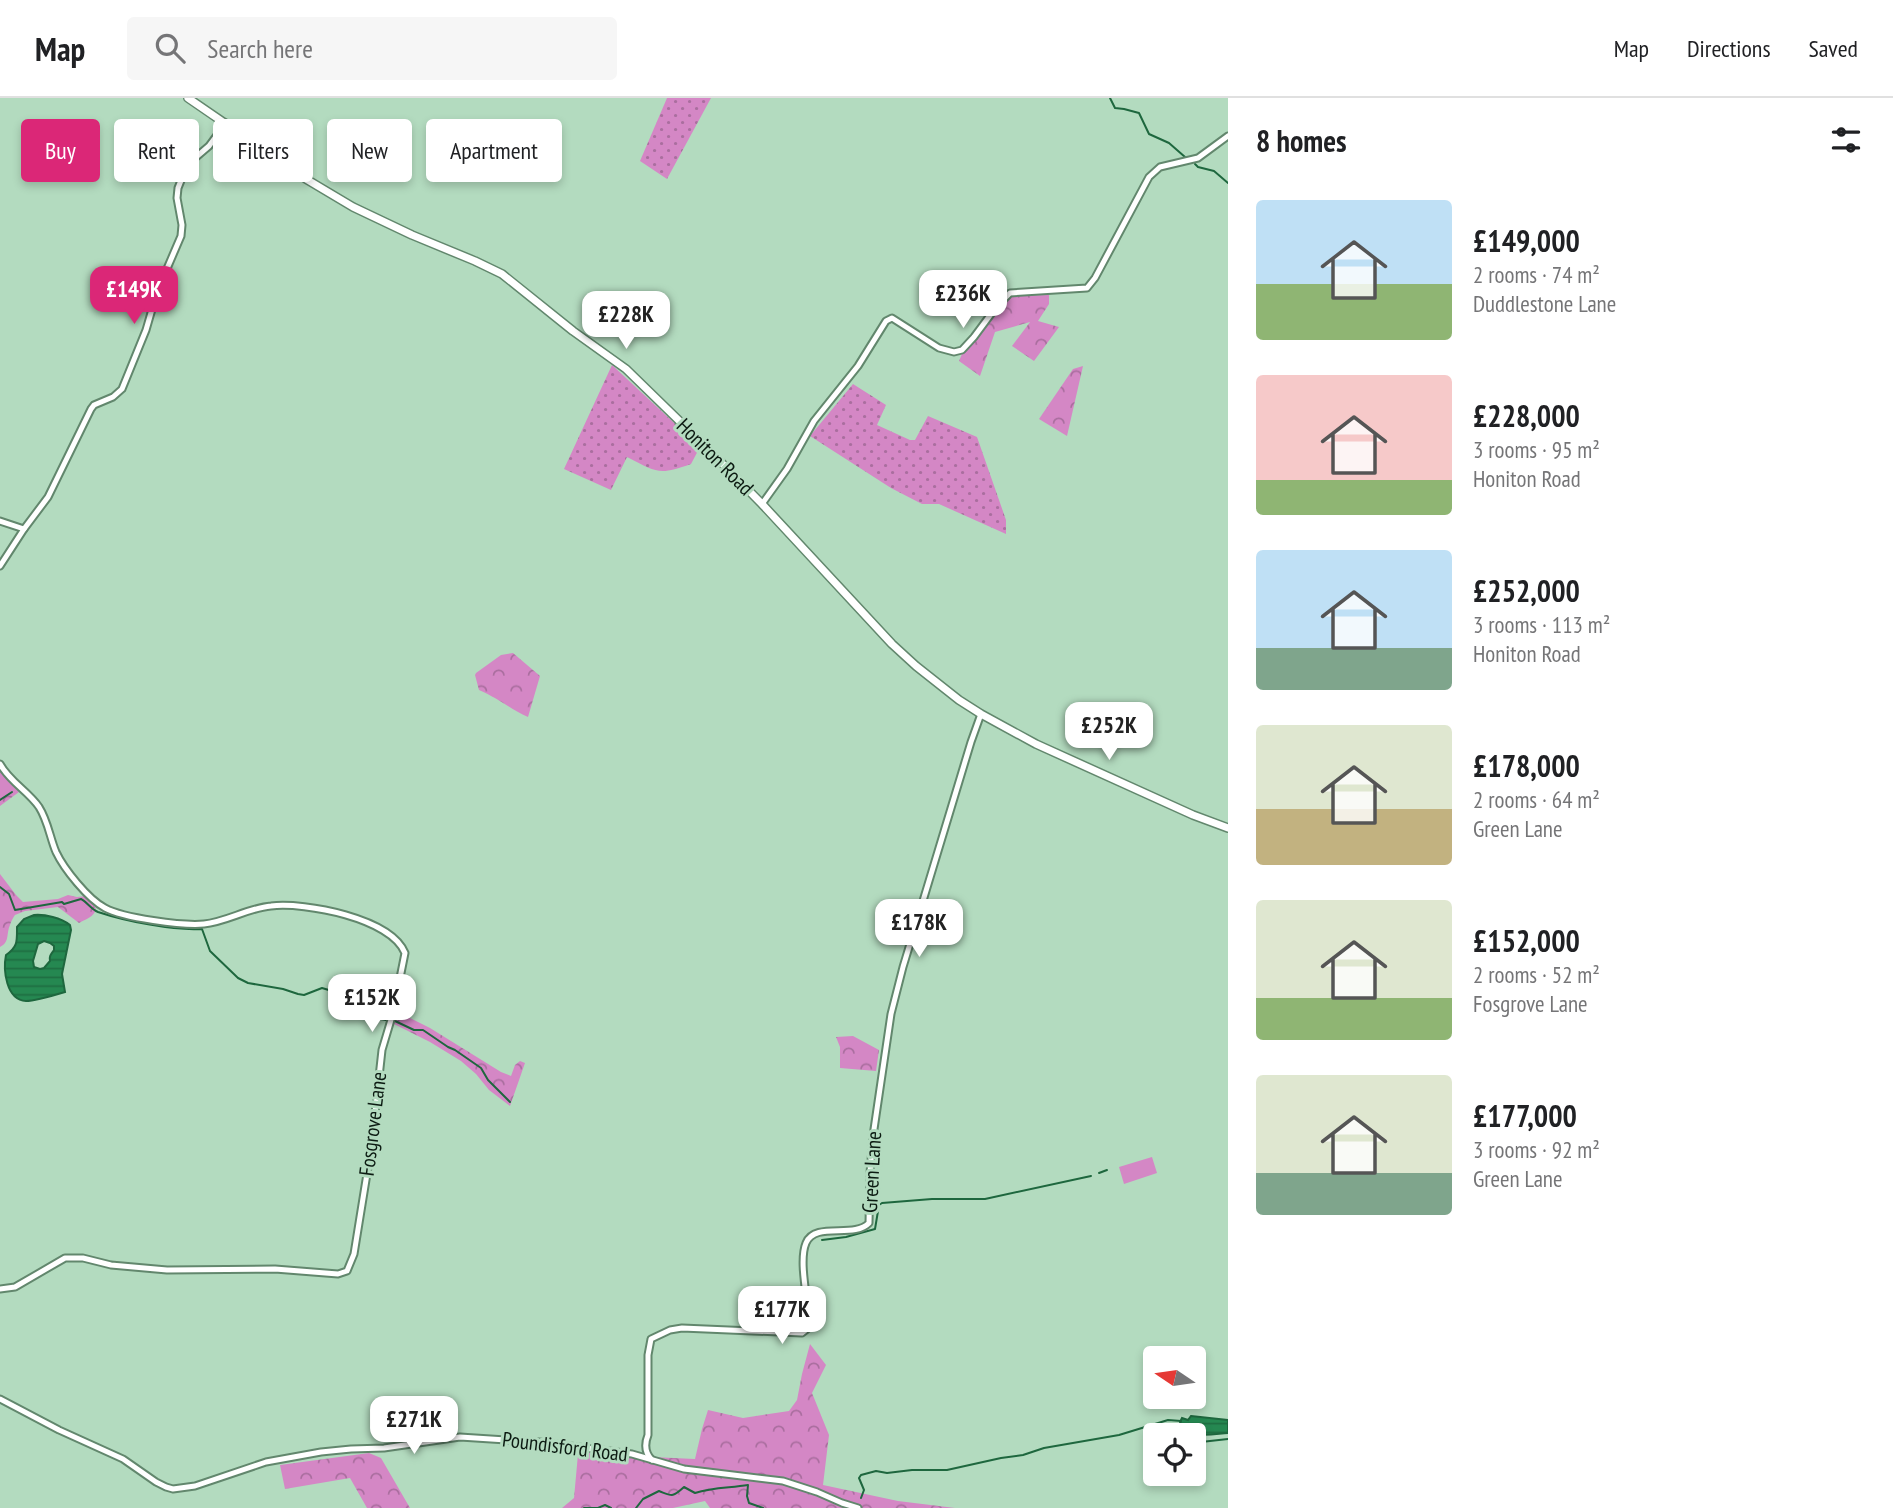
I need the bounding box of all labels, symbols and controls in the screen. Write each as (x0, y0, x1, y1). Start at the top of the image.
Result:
search box (127, 17, 617, 80)
text: Map (35, 27, 85, 70)
icon: search (151, 29, 189, 67)
text: Search here (207, 32, 313, 65)
text: Map (1614, 33, 1649, 64)
text: Directions (1687, 33, 1771, 64)
text: Saved (1809, 33, 1858, 64)
chip: Buy (21, 119, 100, 182)
chip: Rent (114, 119, 199, 182)
chip: Filters (213, 119, 313, 182)
chip: New (327, 119, 412, 182)
chip: Apartment (426, 119, 562, 182)
text: 8 homes (1256, 121, 1347, 160)
icon: filters (1827, 121, 1865, 159)
text: £149,000 (1473, 221, 1580, 260)
icon: home (1312, 228, 1396, 312)
text: 2 rooms · 74 m² (1473, 260, 1600, 289)
pin: £149K (85, 266, 183, 326)
pin: £236K (914, 271, 1012, 330)
text: £149K (106, 274, 162, 303)
text: £236K (935, 278, 991, 307)
text: Duddlestone Lane (1473, 289, 1616, 318)
pin: £228K (577, 292, 675, 351)
text: £228K (598, 299, 654, 328)
text: £228,000 (1473, 396, 1580, 435)
icon: home (1312, 403, 1396, 487)
street label: Honiton Road (671, 412, 760, 501)
text: 3 rooms · 95 m² (1473, 435, 1600, 464)
text: Honiton Road (1473, 464, 1581, 493)
text: £252,000 (1473, 571, 1580, 610)
icon: home (1312, 578, 1396, 662)
text: 3 rooms · 113 m² (1473, 610, 1610, 639)
text: Honiton Road (1473, 639, 1581, 668)
pin: £252K (1060, 702, 1158, 762)
text: £252K (1081, 710, 1137, 739)
text: £178,000 (1473, 746, 1580, 785)
icon: home (1312, 753, 1396, 837)
text: 2 rooms · 64 m² (1473, 785, 1600, 814)
text: Green Lane (1473, 814, 1562, 843)
pin: £178K (870, 900, 968, 959)
text: £178K (891, 907, 947, 936)
text: £152,000 (1473, 921, 1580, 960)
icon: home (1312, 928, 1396, 1012)
text: 2 rooms · 52 m² (1473, 960, 1600, 989)
pin: £152K (323, 974, 421, 1034)
text: £152K (344, 982, 400, 1011)
text: Fosgrove Lane (1473, 989, 1587, 1018)
street label: Fosgrove Lane (353, 1070, 392, 1177)
text: £177,000 (1473, 1096, 1577, 1135)
icon: home (1312, 1103, 1396, 1187)
street label: Green Lane (856, 1130, 887, 1213)
text: 3 rooms · 92 m² (1473, 1135, 1600, 1164)
text: Green Lane (1473, 1164, 1562, 1193)
pin: £177K (733, 1286, 831, 1346)
text: £177K (754, 1294, 810, 1323)
north arrow (1143, 1346, 1206, 1409)
map controls (1143, 1346, 1206, 1486)
pin: £271K (365, 1396, 463, 1456)
text: £271K (386, 1404, 442, 1433)
button: locate (1143, 1423, 1206, 1486)
street label: Poundisford Road (501, 1425, 629, 1468)

